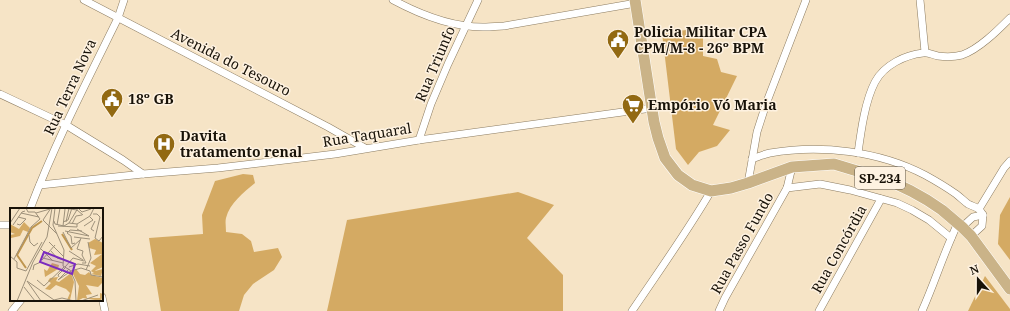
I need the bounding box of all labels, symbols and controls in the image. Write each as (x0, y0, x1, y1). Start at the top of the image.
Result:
place label: Policia Militar CPA CPM/M-8 - 26º BPM (634, 22, 767, 57)
street label: Avenida do Tesouro (168, 23, 294, 100)
street label: Rua Triunfo (410, 23, 459, 105)
public building icon: Policia Militar CPA CPM/M-8 - 26º BPM (605, 27, 631, 60)
street label: Rua Terra Nova (39, 35, 100, 138)
public building icon: 18º GB (99, 86, 125, 119)
place label: 18º GB (128, 89, 174, 108)
supermarket icon: Empório Vó Maria (620, 92, 646, 125)
place label: Empório Vó Maria (648, 95, 777, 114)
street label: Rua Taquaral (321, 118, 413, 151)
place label: Davita tratamento renal (180, 126, 302, 161)
hospital icon: Davita tratamento renal (151, 131, 177, 164)
road number: SP-234 (855, 167, 905, 189)
street label: Rua Passo Fundo (706, 189, 777, 297)
street label: Rua Concórdia (807, 201, 871, 296)
inset map (10, 208, 103, 301)
north arrow (958, 259, 998, 299)
text: N (968, 261, 981, 278)

